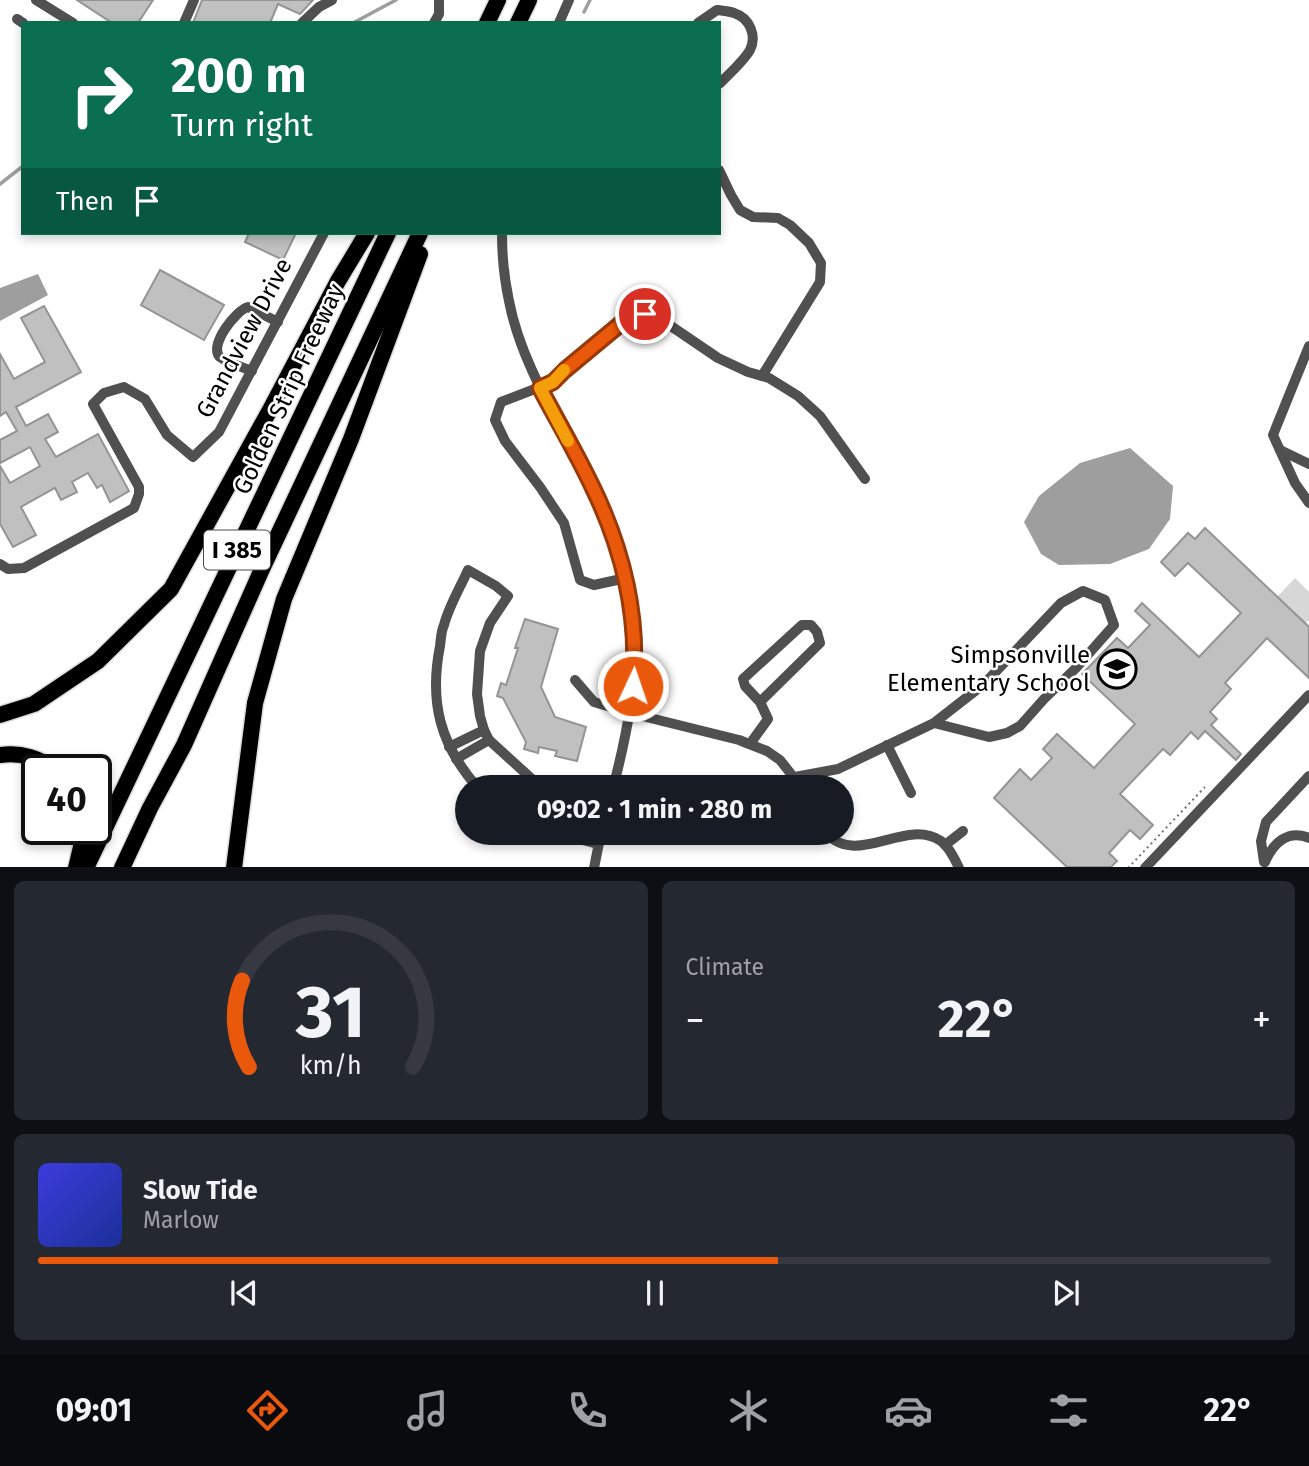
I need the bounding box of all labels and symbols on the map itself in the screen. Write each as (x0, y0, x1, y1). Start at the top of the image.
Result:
street label: Grandview Drive (190, 253, 298, 423)
street label: Golden Strip Freeway (228, 279, 350, 499)
pin (615, 284, 675, 344)
road number: I 385 (204, 530, 270, 570)
place label: Simpsonville Elementary School (887, 641, 1090, 697)
school or university icon: Simpsonville Elementary School (1096, 648, 1138, 690)
position arrow (596, 649, 670, 723)
speed limit sign: 40 (21, 754, 112, 845)

